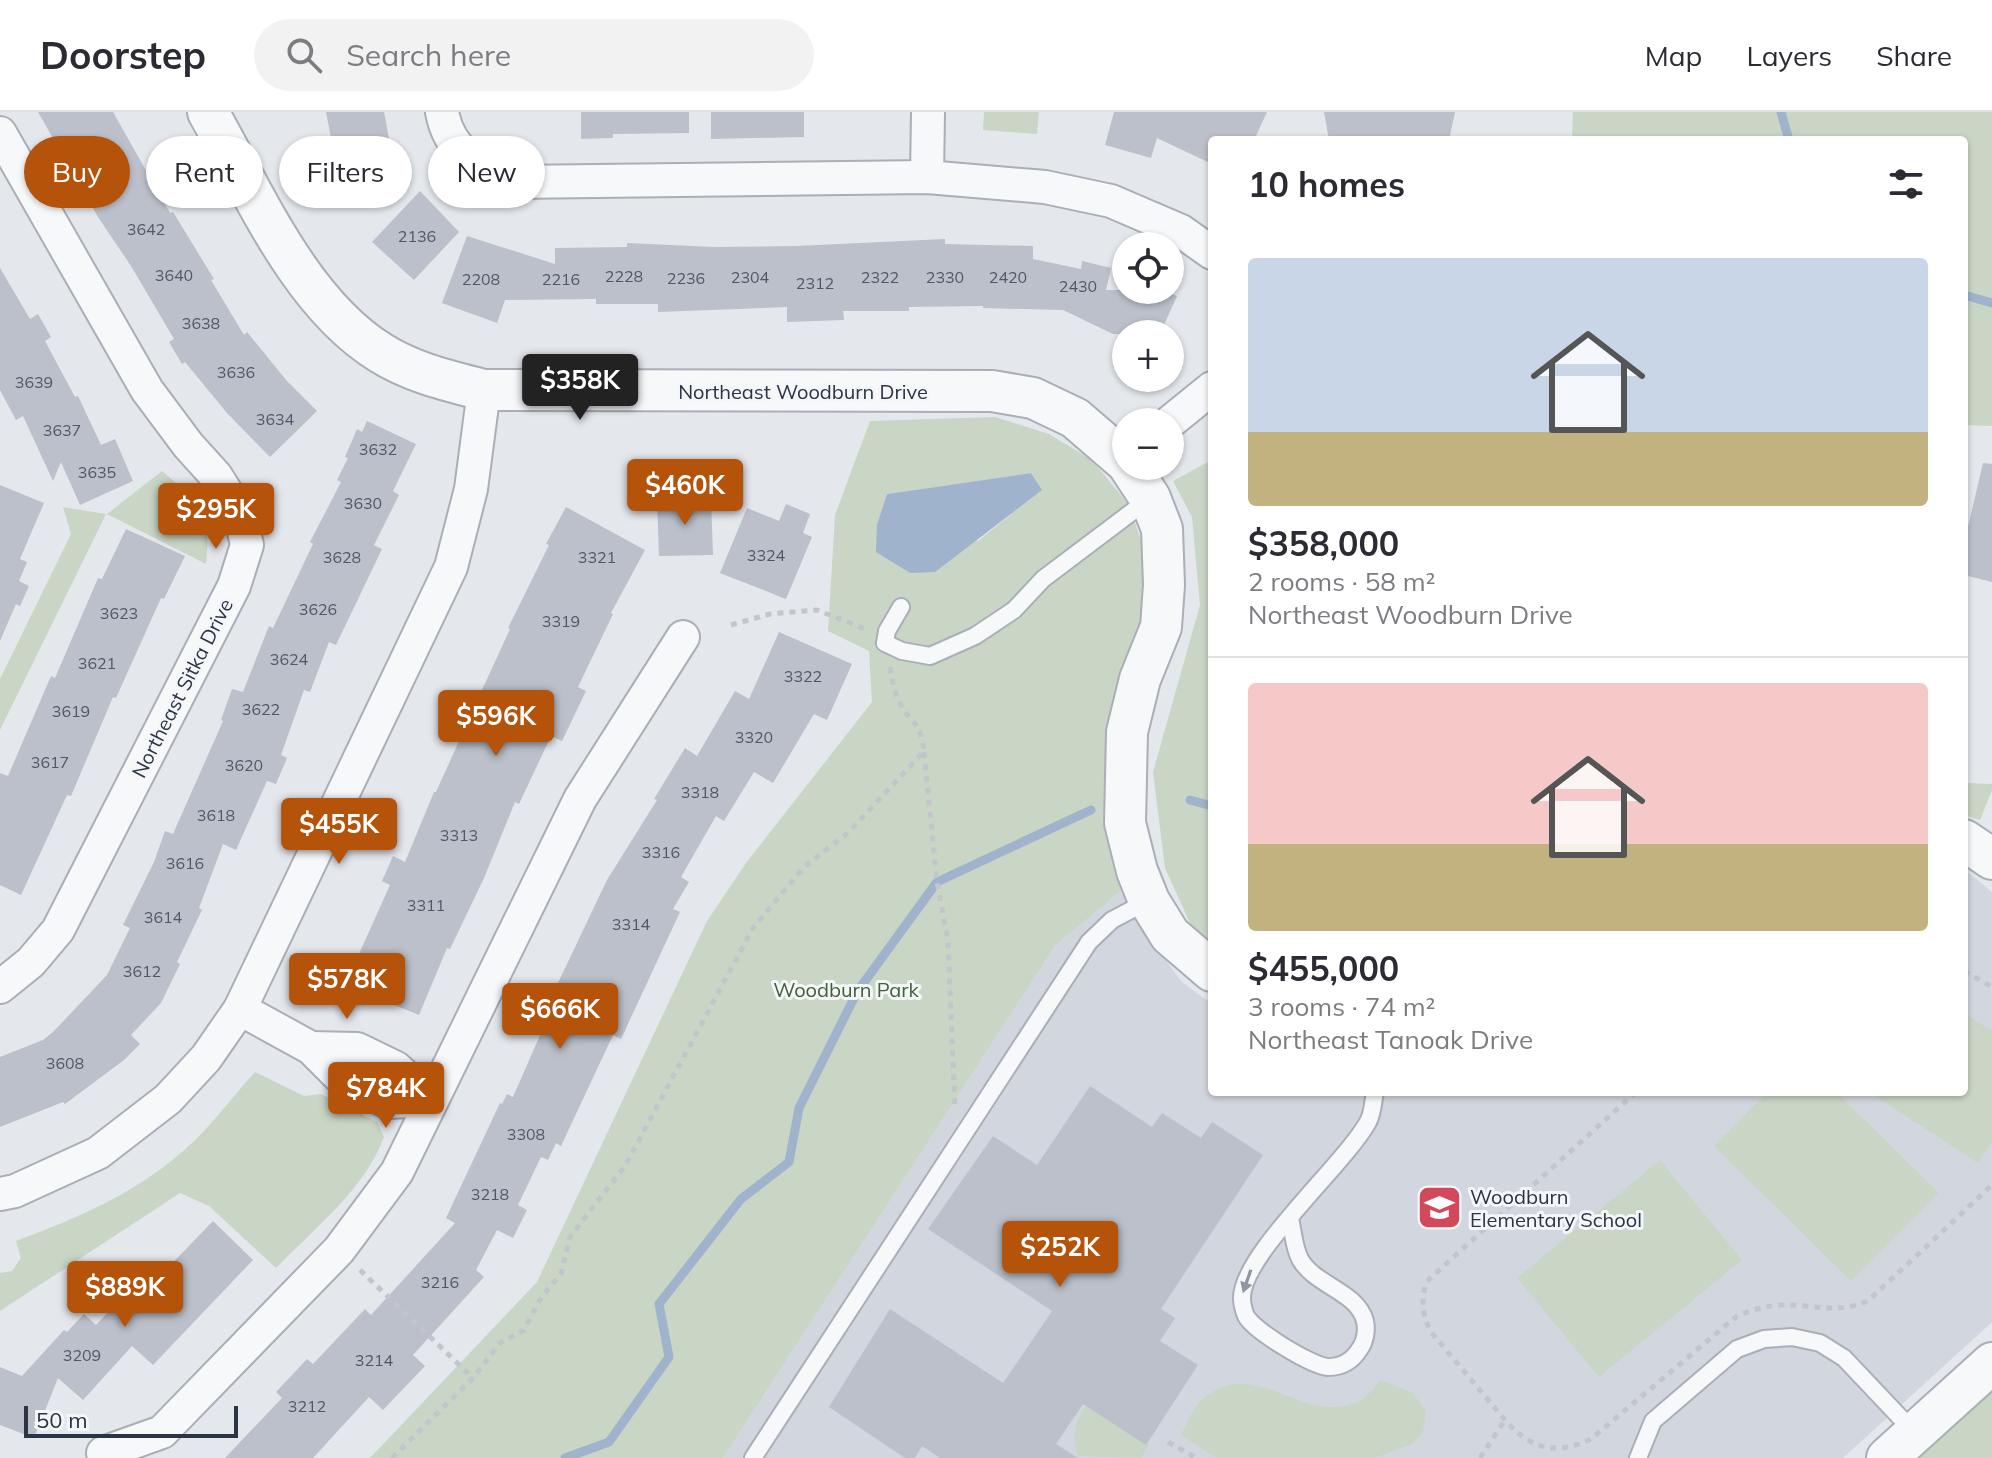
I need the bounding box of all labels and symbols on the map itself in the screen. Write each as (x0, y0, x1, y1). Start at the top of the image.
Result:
house number: 3642 (127, 219, 165, 239)
house number: 2136 (398, 226, 436, 246)
house number: 3640 (155, 265, 193, 285)
house number: 2228 (605, 266, 643, 286)
house number: 2304 (731, 267, 770, 287)
house number: 2322 (861, 267, 899, 287)
house number: 2330 (926, 267, 964, 287)
house number: 2420 (989, 267, 1027, 287)
house number: 2236 (667, 268, 705, 288)
house number: 2208 (462, 269, 500, 289)
house number: 2216 (542, 269, 580, 289)
house number: 2312 (796, 273, 834, 293)
house number: 2430 (1059, 276, 1097, 296)
house number: 3638 (182, 313, 220, 333)
pin: $358K (524, 354, 636, 422)
house number: 3636 (217, 362, 255, 382)
house number: 3639 (15, 372, 53, 392)
street label: Northeast Woodburn Drive (678, 379, 928, 404)
house number: 3634 (256, 409, 295, 429)
house number: 3637 (43, 420, 81, 440)
house number: 3632 (359, 439, 397, 459)
pin: $460K (629, 459, 741, 527)
house number: 3635 (78, 462, 116, 482)
pin: $295K (160, 483, 272, 551)
house number: 3630 (344, 493, 382, 513)
house number: 3324 (747, 545, 786, 565)
house number: 3628 (323, 547, 361, 567)
house number: 3321 (578, 547, 616, 567)
street label: Northeast Sitka Drive (126, 594, 238, 782)
house number: 3626 (299, 599, 337, 619)
house number: 3623 (100, 603, 138, 623)
house number: 3319 (542, 611, 580, 631)
house number: 3624 (270, 649, 309, 669)
house number: 3621 (78, 653, 116, 673)
house number: 3322 (784, 666, 822, 686)
pin: $596K (440, 690, 552, 758)
house number: 3622 (242, 699, 280, 719)
house number: 3619 (52, 701, 90, 721)
house number: 3320 (735, 727, 773, 747)
house number: 3617 (31, 752, 69, 772)
house number: 3620 (225, 755, 263, 775)
house number: 3318 (681, 782, 719, 802)
pin: $455K (283, 798, 395, 866)
house number: 3618 (197, 805, 235, 825)
house number: 3313 (440, 825, 478, 845)
house number: 3316 (642, 842, 680, 862)
house number: 3616 (166, 853, 204, 873)
house number: 3311 (407, 895, 445, 915)
house number: 3614 (144, 907, 183, 927)
house number: 3314 (612, 914, 651, 934)
pin: $578K (291, 953, 403, 1021)
house number: 3612 (123, 961, 161, 981)
park label: Woodburn Park (773, 977, 920, 1002)
pin: $666K (504, 983, 616, 1051)
house number: 3608 (46, 1053, 84, 1073)
pin: $784K (330, 1062, 442, 1130)
house number: 3308 (507, 1124, 545, 1144)
school or university icon: Woodburn Elementary School (1415, 1183, 1463, 1231)
house number: 3218 (471, 1184, 509, 1204)
place label: Woodburn Elementary School (1470, 1184, 1642, 1232)
pin: $252K (1004, 1221, 1116, 1289)
pin: $889K (69, 1261, 181, 1329)
one-way arrow (1240, 1269, 1252, 1293)
house number: 3216 (421, 1272, 459, 1292)
house number: 3209 (63, 1345, 101, 1365)
house number: 3214 (355, 1350, 394, 1370)
house number: 3212 (288, 1396, 326, 1416)
scale bar (24, 1402, 238, 1438)

